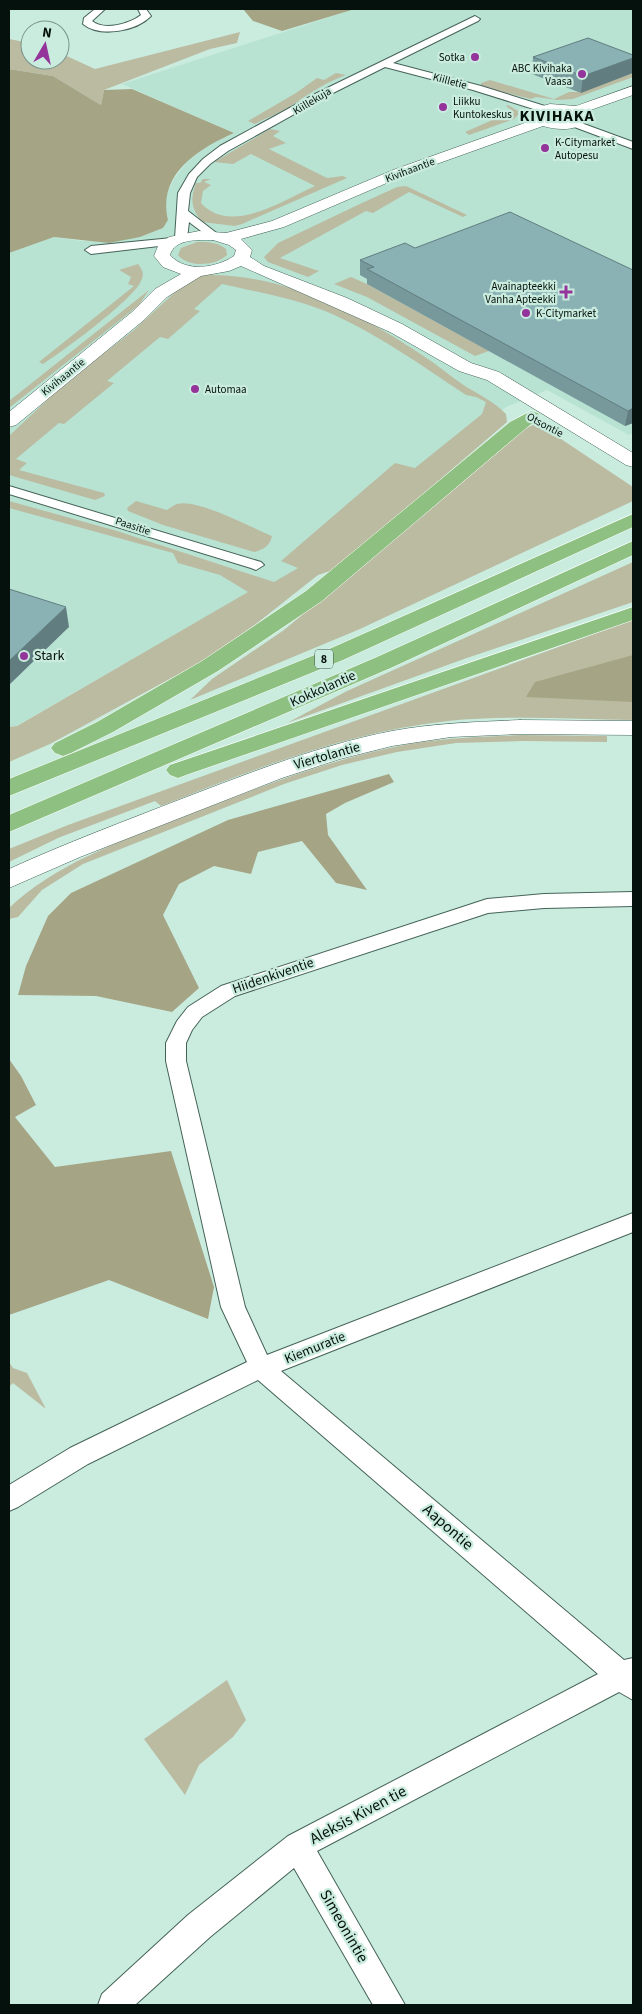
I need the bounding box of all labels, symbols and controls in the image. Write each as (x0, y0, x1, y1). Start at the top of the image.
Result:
north arrow (20, 20, 70, 70)
text: N (41, 23, 53, 44)
place label: Sotka (439, 50, 465, 65)
marker: Sotka (469, 51, 481, 63)
place label: ABC Kivihaka Vaasa (512, 61, 572, 89)
marker: ABC Kivihaka Vaasa (576, 68, 588, 80)
street label: Kiilletie (431, 69, 469, 93)
street label: Kiillekuja (290, 84, 334, 118)
place label: Liikku Kuntokeskus (453, 94, 512, 122)
marker: Liikku Kuntokeskus (437, 101, 449, 113)
district label: KIVIHAKA (519, 105, 595, 127)
place label: K-Citymarket Autopesu (555, 135, 615, 163)
marker: K-Citymarket Autopesu (539, 142, 551, 154)
street label: Kivihaantie (383, 154, 437, 186)
place label: Avainapteekki Vanha Apteekki (485, 279, 556, 307)
marker: Avainapteekki Vanha Apteekki (560, 286, 572, 298)
place label: K-Citymarket (536, 306, 596, 321)
marker: K-Citymarket (520, 307, 532, 319)
street label: Kivihaantie (38, 355, 88, 399)
place label: Automaa (205, 382, 247, 397)
marker: Automaa (189, 383, 201, 395)
street label: Otsontie (524, 409, 566, 441)
street label: Paasitie (114, 513, 153, 539)
place label: Stark (34, 646, 64, 666)
marker: Stark (18, 650, 30, 662)
road number: 8 (315, 650, 333, 669)
street label: Kokkolantie (287, 666, 359, 712)
street label: Viertolantie (292, 737, 362, 775)
street label: Hiidenkiventie (230, 953, 316, 999)
street label: Kiemuratie (281, 1327, 349, 1369)
street label: Aapontie (418, 1499, 478, 1555)
street label: Aleksis Kiven tie (306, 1780, 410, 1850)
street label: Simeonintie (314, 1885, 374, 1967)

